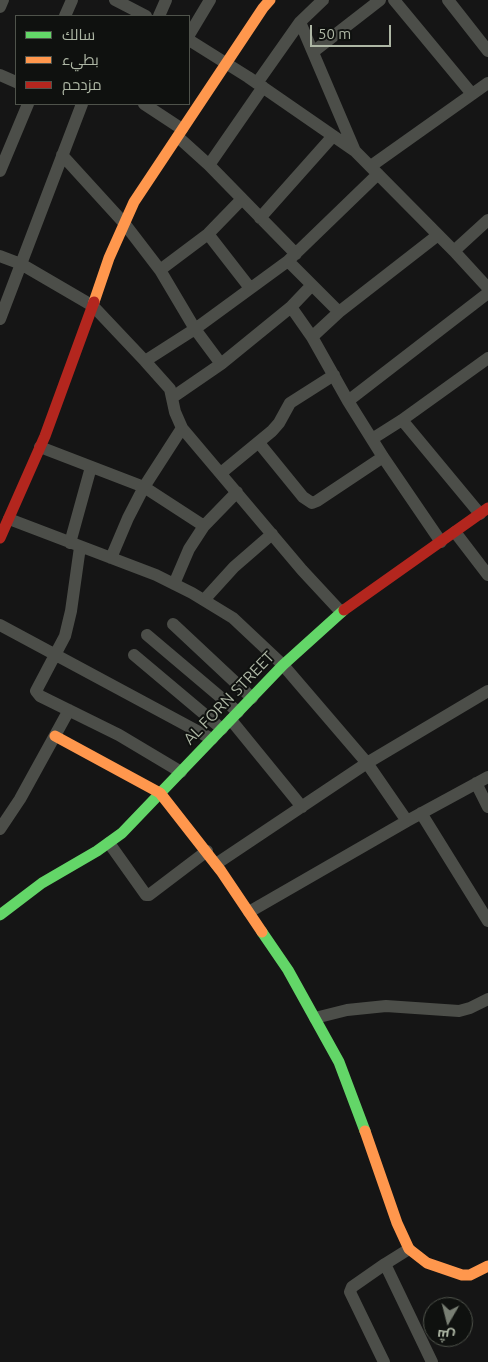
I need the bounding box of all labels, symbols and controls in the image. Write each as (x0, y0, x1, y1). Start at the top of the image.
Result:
legend (15, 15, 190, 105)
scale bar (313, 15, 394, 47)
text: 50 m (318, 25, 351, 42)
text: سالك (62, 26, 95, 43)
text: بطيء (62, 51, 99, 68)
text: مزدحم (62, 76, 102, 93)
street label: AL FORN STREET (180, 647, 278, 749)
north arrow (423, 1297, 473, 1347)
text: ش (436, 1327, 456, 1345)

